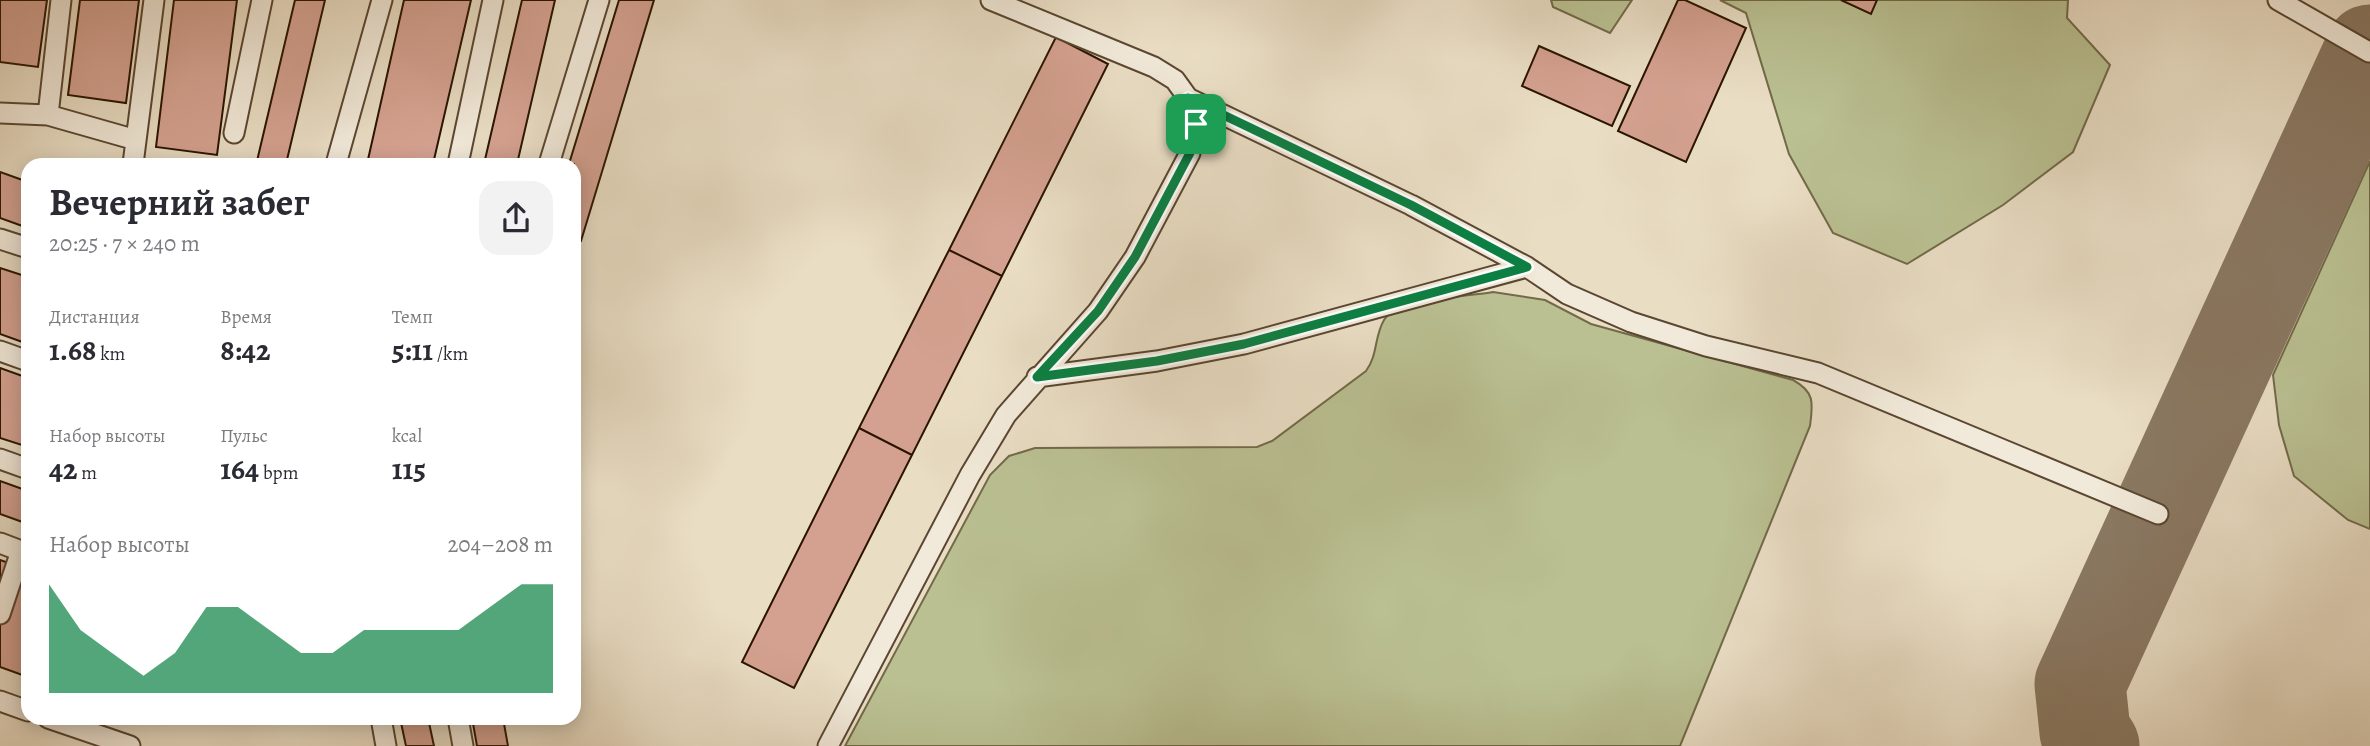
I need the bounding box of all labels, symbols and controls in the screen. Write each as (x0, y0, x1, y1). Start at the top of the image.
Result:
pin (1166, 94, 1226, 154)
icon: arrive (1177, 105, 1215, 143)
text: Вечерний забег (49, 176, 310, 228)
button: share (479, 181, 553, 255)
text: 20:25 · 7 × 240 m (49, 228, 200, 259)
text: Дистанция (49, 304, 140, 330)
text: Время (220, 304, 272, 330)
text: Темп (392, 304, 433, 330)
text: 1.68 (49, 330, 96, 370)
text: 8:42 (220, 330, 270, 370)
text: 5:11 (392, 330, 433, 370)
text: km (96, 341, 125, 367)
text: /km (433, 341, 468, 367)
text: Набор высоты (49, 423, 165, 449)
text: Пульс (220, 423, 268, 449)
text: kcal (392, 423, 422, 449)
text: 42 (49, 449, 78, 489)
text: 164 (220, 449, 259, 489)
text: 115 (392, 449, 426, 489)
text: m (78, 460, 97, 486)
text: bpm (259, 460, 298, 486)
text: Набор высоты (49, 529, 190, 560)
text: 204–208 m (447, 529, 553, 560)

